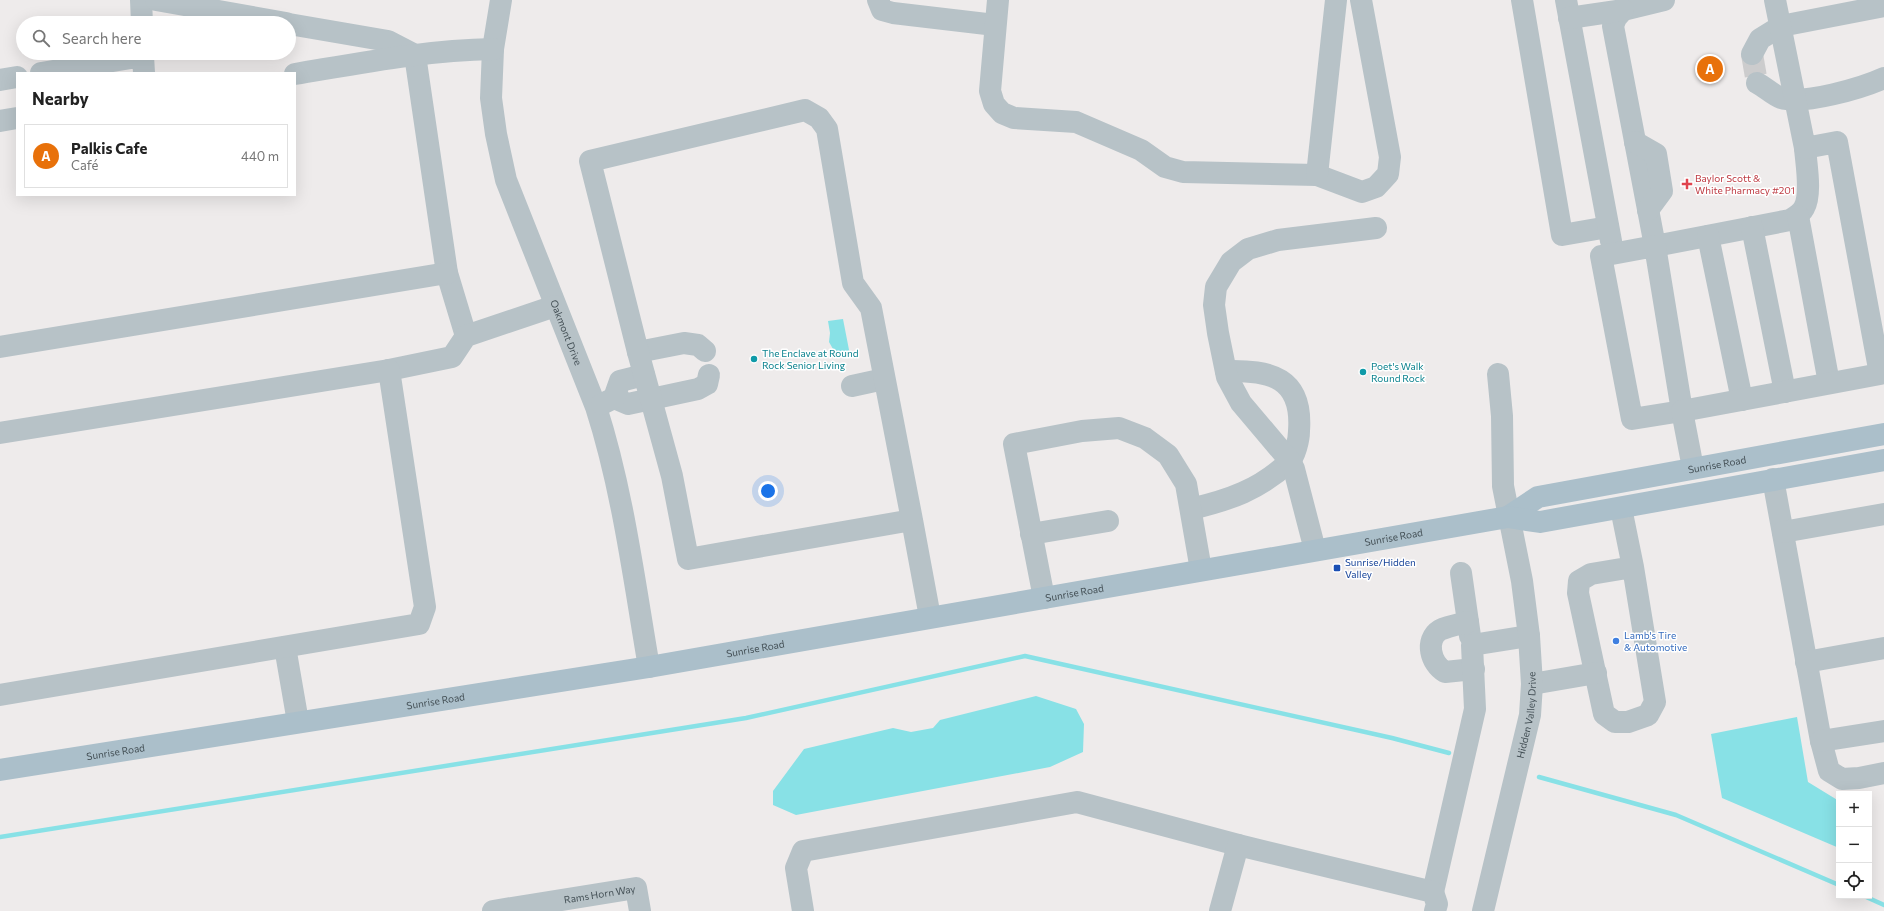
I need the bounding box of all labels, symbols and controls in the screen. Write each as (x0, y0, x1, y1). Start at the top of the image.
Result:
search box (16, 16, 296, 60)
icon: search (30, 27, 52, 49)
text: Search here (62, 29, 141, 47)
pin: A (1697, 54, 1723, 84)
text: Nearby (32, 88, 89, 109)
text: Palkis Cafe (71, 139, 147, 157)
text: A (41, 148, 51, 164)
text: 440 m (241, 148, 279, 164)
text: Café (71, 157, 98, 173)
place label: Baylor Scott & White Pharmacy #201 (1695, 172, 1795, 196)
marker: Baylor Scott & White Pharmacy #201 (1682, 179, 1692, 189)
street label: Oakmont Drive (548, 298, 585, 367)
place label: The Enclave at Round Rock Senior Living (762, 347, 859, 371)
marker: The Enclave at Round Rock Senior Living (749, 354, 759, 364)
place label: Poet's Walk Round Rock (1371, 360, 1426, 384)
marker: Poet's Walk Round Rock (1358, 367, 1368, 377)
street label: Sunrise Road (1687, 453, 1747, 476)
your location (758, 481, 778, 501)
street label: Sunrise Road (1364, 526, 1424, 548)
place label: Sunrise/Hidden Valley (1345, 556, 1416, 580)
marker: Sunrise/Hidden Valley (1332, 563, 1342, 573)
street label: Sunrise Road (1044, 582, 1105, 604)
place label: Lamb's Tire & Automotive (1624, 629, 1687, 653)
marker: Lamb's Tire & Automotive (1611, 636, 1621, 646)
street label: Sunrise Road (725, 637, 786, 659)
street label: Hidden Valley Drive (1514, 671, 1538, 760)
street label: Sunrise Road (406, 690, 466, 711)
street label: Sunrise Road (86, 741, 146, 762)
map controls (1836, 791, 1872, 899)
button: + (1836, 791, 1872, 827)
button: − (1836, 827, 1872, 863)
button: locate (1836, 863, 1872, 899)
street label: Rams Horn Way (563, 882, 636, 906)

